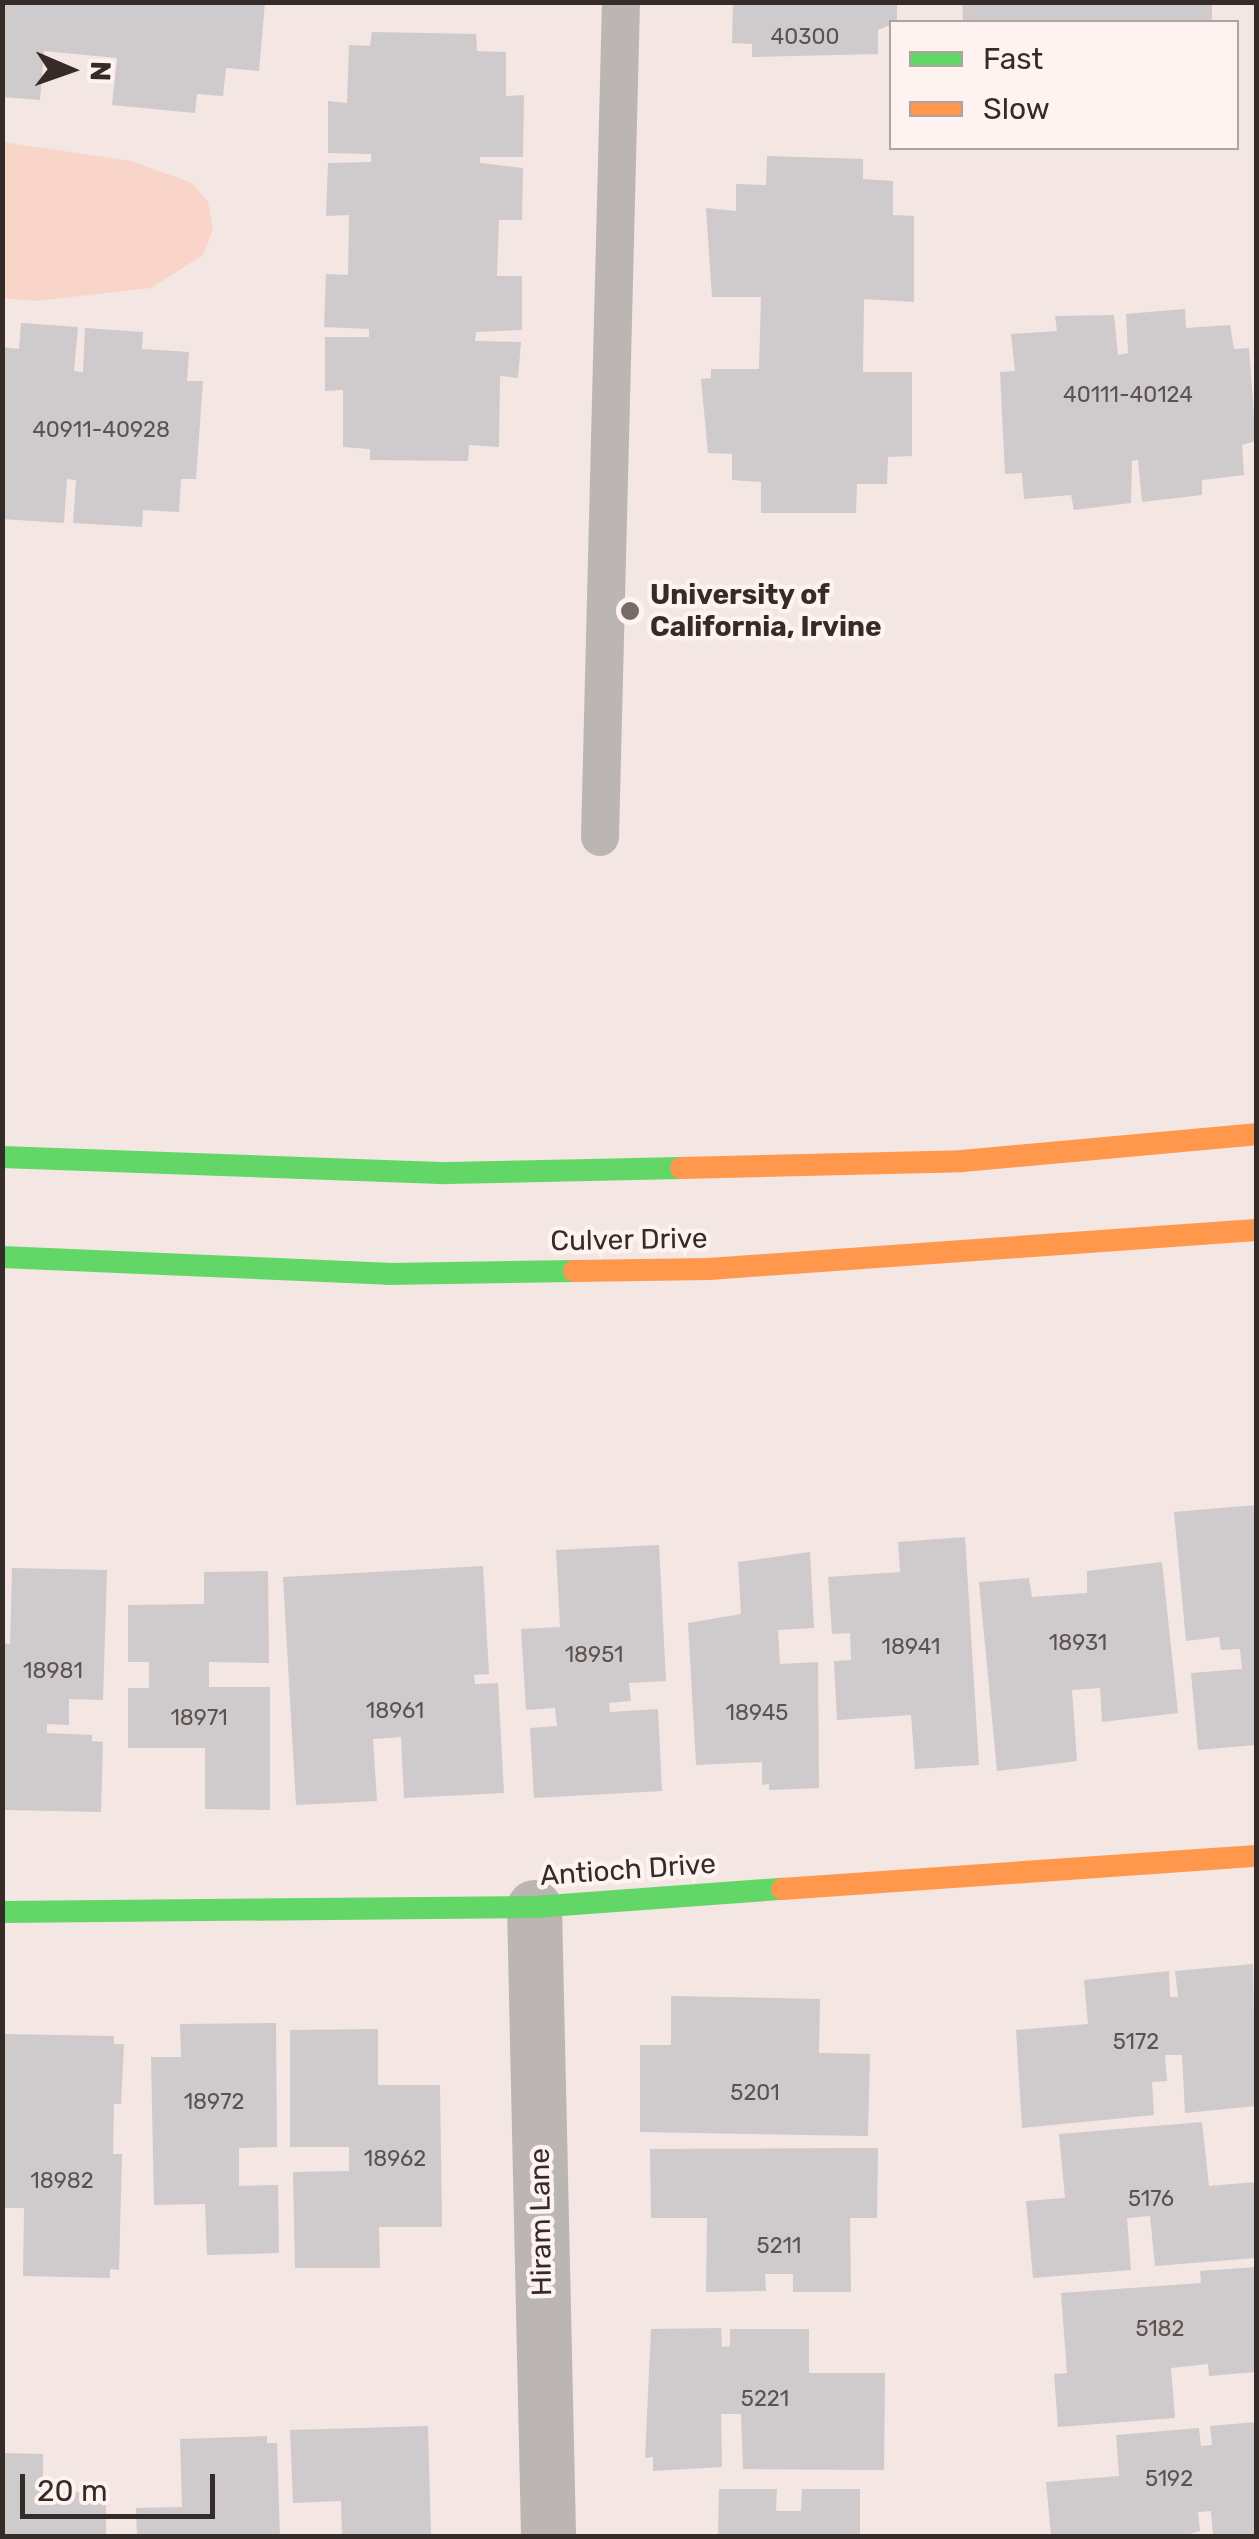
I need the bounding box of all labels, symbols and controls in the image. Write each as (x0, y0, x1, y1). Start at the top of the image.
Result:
north arrow (20, 20, 120, 120)
legend (889, 20, 1239, 150)
house number: 40300 (771, 24, 839, 50)
text: Fast (983, 41, 1043, 77)
text: N (84, 60, 117, 82)
text: Slow (983, 91, 1050, 127)
house number: 40111-40124 (1063, 382, 1193, 408)
house number: 40911-40928 (32, 417, 170, 443)
place label: University of California, Irvine (650, 578, 882, 644)
marker: University of California, Irvine (619, 600, 641, 622)
street label: Culver Drive (550, 1222, 708, 1258)
house number: 18931 (1049, 1630, 1107, 1656)
house number: 18941 (882, 1634, 940, 1660)
house number: 18951 (565, 1642, 623, 1668)
house number: 18981 (23, 1658, 83, 1684)
house number: 18961 (366, 1698, 424, 1724)
house number: 18945 (726, 1700, 788, 1726)
house number: 18971 (170, 1705, 228, 1731)
street label: Antioch Drive (539, 1847, 717, 1893)
house number: 5172 (1113, 2029, 1159, 2055)
house number: 5201 (730, 2080, 780, 2106)
house number: 18972 (184, 2089, 244, 2115)
house number: 18962 (364, 2146, 426, 2172)
street label: Hiram Lane (523, 2148, 559, 2296)
house number: 18982 (30, 2168, 94, 2194)
house number: 5176 (1128, 2186, 1174, 2212)
house number: 5211 (757, 2233, 801, 2259)
house number: 5182 (1135, 2316, 1185, 2342)
house number: 5221 (741, 2386, 789, 2412)
scale bar (25, 2454, 220, 2516)
house number: 5192 (1145, 2466, 1193, 2492)
text: 20 m (37, 2473, 108, 2509)

